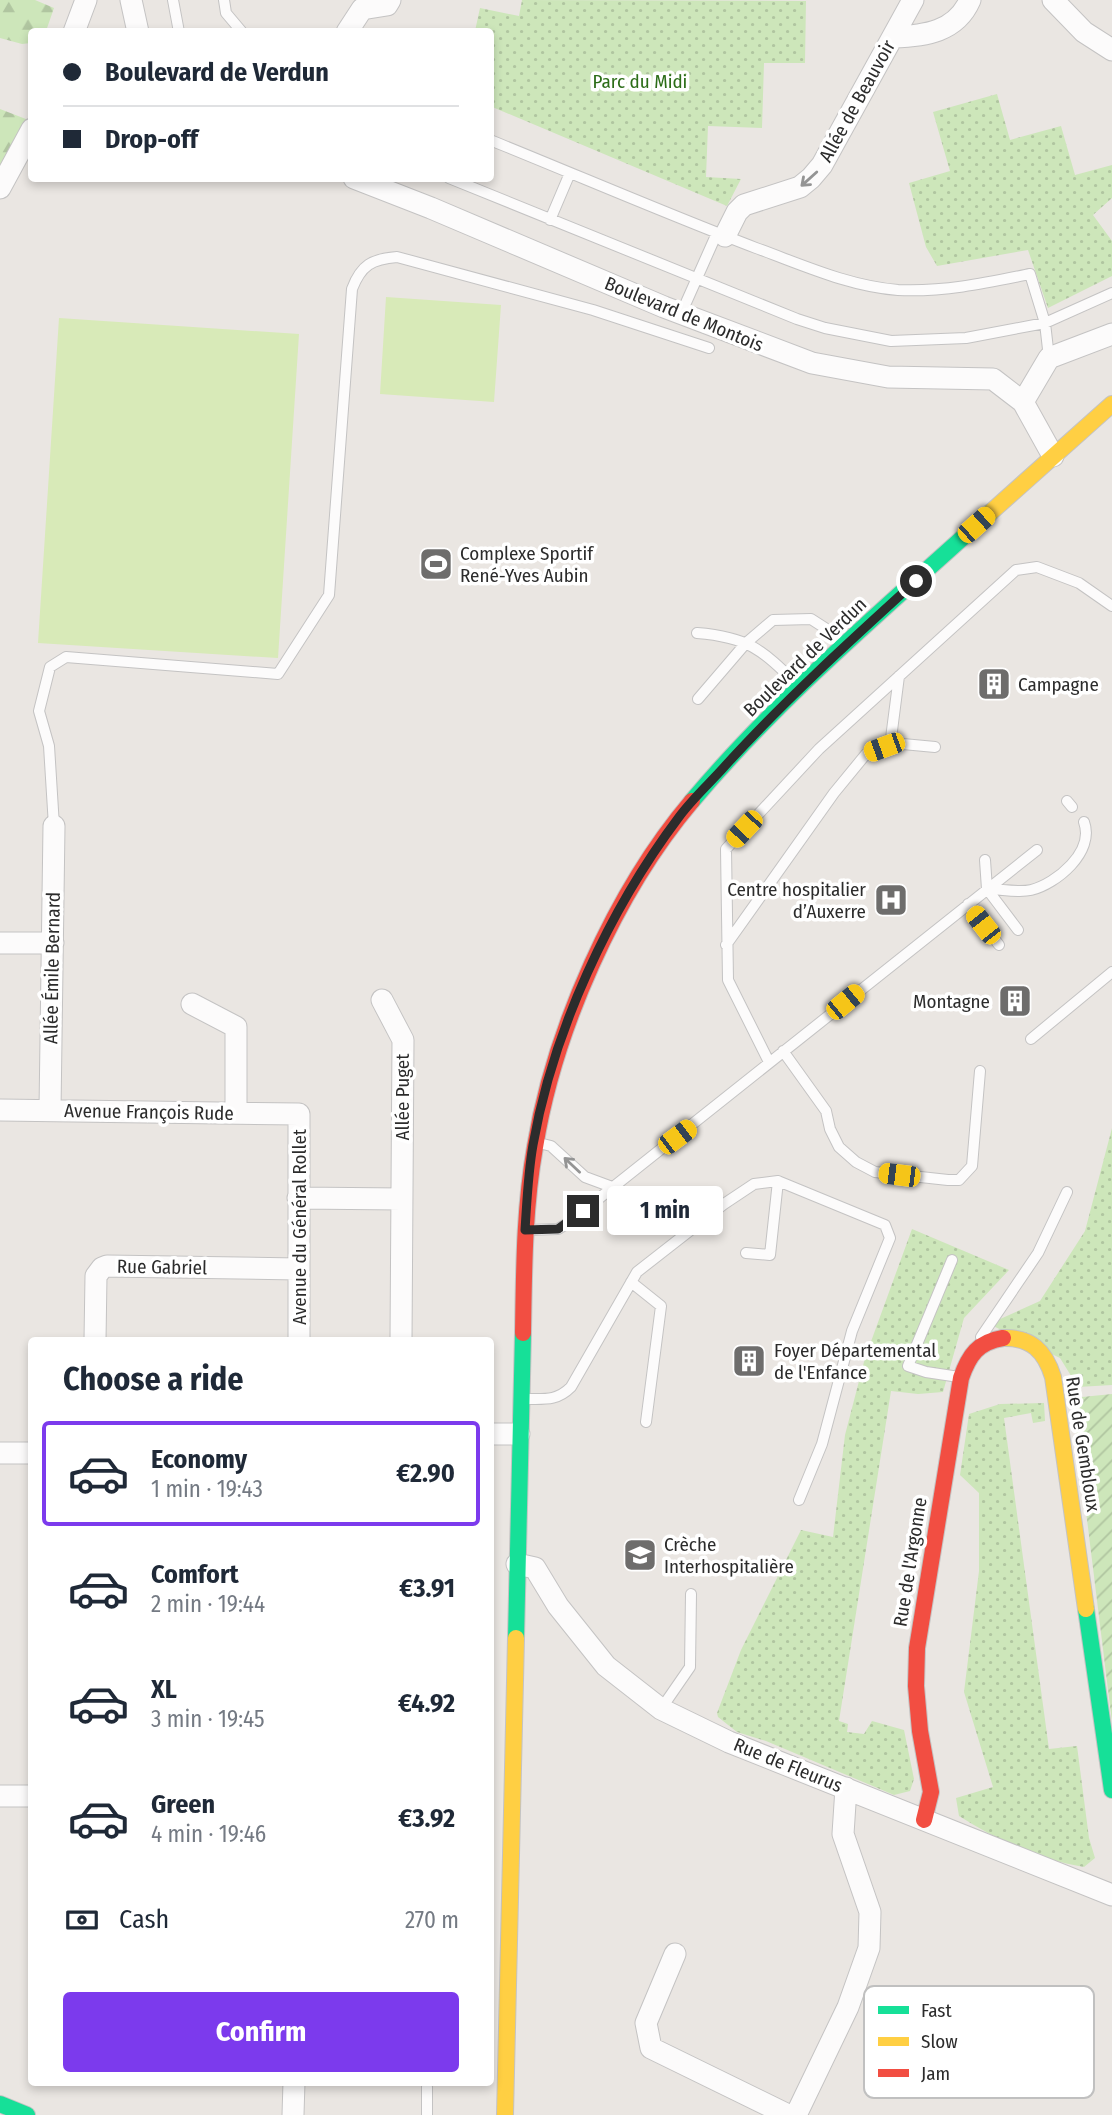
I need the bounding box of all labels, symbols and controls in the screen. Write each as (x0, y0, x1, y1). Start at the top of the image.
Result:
street label: Allée de Beauvoir (814, 36, 900, 166)
text: Boulevard de Verdun (105, 57, 329, 88)
park label: Parc du Midi (593, 70, 687, 93)
text: Drop-off (105, 124, 198, 155)
one-way arrow (800, 171, 818, 187)
street label: Boulevard de Montois (601, 272, 767, 356)
car (954, 503, 999, 547)
place label: Complexe Sportif René-Yves Aubin (460, 542, 594, 587)
sports icon: Complexe Sportif René-Yves Aubin (417, 545, 455, 583)
route start (900, 565, 932, 597)
street label: Boulevard de Verdun (739, 593, 871, 721)
building icon: Campagne (975, 665, 1013, 703)
place label: Campagne (1018, 673, 1099, 696)
car (861, 730, 908, 764)
car (722, 806, 767, 852)
place label: Centre hospitalier d’Auxerre (727, 878, 866, 923)
hospital icon: Centre hospitalier d’Auxerre (872, 881, 910, 919)
street label: Allée Émile Bernard (39, 892, 65, 1044)
car (962, 902, 1005, 948)
car (823, 981, 868, 1023)
building icon: Montagne (996, 982, 1034, 1020)
place label: Montagne (913, 990, 990, 1013)
street label: Allée Puget (391, 1053, 414, 1140)
street label: Avenue François Rude (64, 1099, 234, 1125)
car (654, 1116, 701, 1158)
street label: Avenue du Général Rollet (288, 1128, 311, 1325)
one-way arrow (564, 1157, 581, 1174)
car (877, 1162, 922, 1188)
callout: 1 min (608, 1186, 723, 1236)
route end (567, 1195, 599, 1227)
text: 1 min (640, 1196, 690, 1224)
street label: Rue Gabriel (117, 1255, 207, 1279)
place label: Foyer Départemental de l'Enfance (774, 1339, 936, 1384)
building icon: Foyer Départemental de l'Enfance (730, 1342, 768, 1380)
text: Choose a ride (63, 1360, 244, 1398)
street label: Rue de Gembloux (1061, 1375, 1105, 1514)
icon: car (67, 1442, 130, 1505)
text: Economy (151, 1444, 247, 1475)
text: €2.90 (396, 1458, 455, 1489)
text: 1 min · 19:43 (151, 1475, 263, 1503)
street label: Rue de l'Argonne (888, 1496, 932, 1628)
place label: Crèche Interhospitalière (664, 1533, 794, 1578)
school or university icon: Crèche Interhospitalière (621, 1536, 659, 1574)
icon: car (67, 1557, 130, 1620)
text: Comfort (151, 1559, 239, 1590)
text: €3.91 (399, 1573, 455, 1604)
text: 2 min · 19:44 (151, 1590, 265, 1618)
icon: car (67, 1672, 130, 1735)
text: XL (151, 1674, 177, 1705)
text: €4.92 (398, 1688, 455, 1719)
text: 3 min · 19:45 (151, 1705, 264, 1733)
street label: Rue de Fleurus (730, 1733, 846, 1797)
icon: car (67, 1787, 130, 1850)
text: Green (151, 1789, 215, 1820)
text: €3.92 (398, 1803, 455, 1834)
text: 4 min · 19:46 (151, 1820, 266, 1848)
icon: cash (63, 1901, 101, 1939)
text: Cash (119, 1904, 169, 1935)
text: 270 m (405, 1906, 459, 1934)
legend (864, 1986, 1094, 2098)
button: Confirm (63, 1992, 459, 2072)
text: Fast (921, 1999, 952, 2022)
text: Slow (921, 2030, 958, 2053)
text: Jam (921, 2062, 950, 2085)

